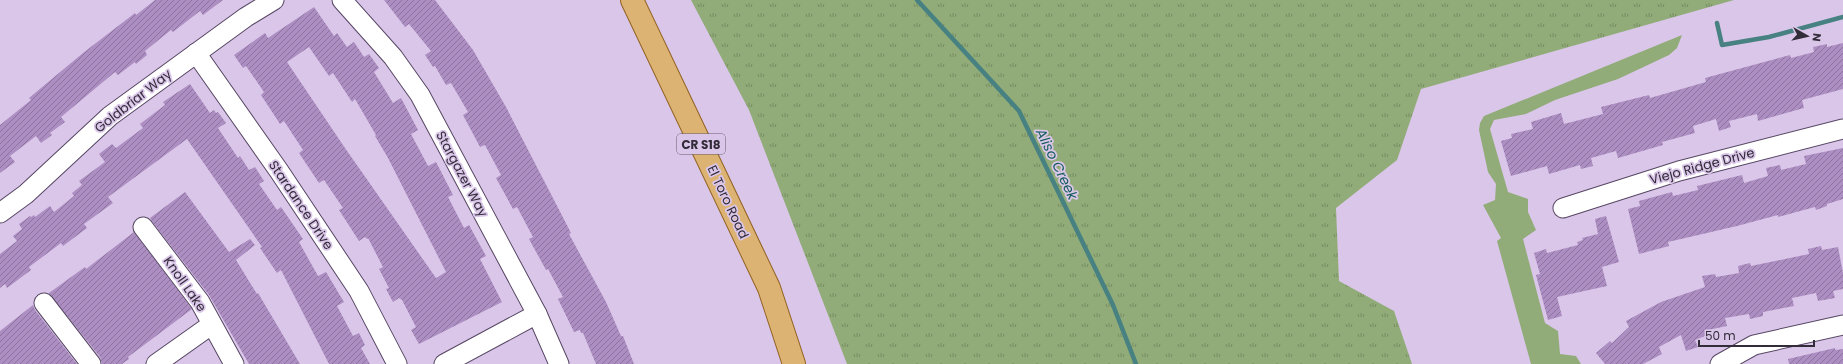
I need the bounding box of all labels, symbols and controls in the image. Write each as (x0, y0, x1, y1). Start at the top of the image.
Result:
north arrow (1787, 16, 1827, 56)
text: N (1808, 32, 1825, 43)
street label: Goldbriar Way (90, 64, 176, 137)
water label: Aliso Creek (1031, 124, 1083, 204)
street label: Stargazer Way (431, 128, 493, 221)
road number: CR S18 (677, 134, 725, 154)
street label: Viejo Ridge Drive (1647, 143, 1757, 189)
street label: Stardance Drive (264, 157, 338, 253)
street label: El Toro Road (703, 162, 753, 242)
street label: Knoll Lake (159, 253, 211, 315)
scale bar (1699, 322, 1814, 348)
text: 50 m (1705, 327, 1736, 344)

